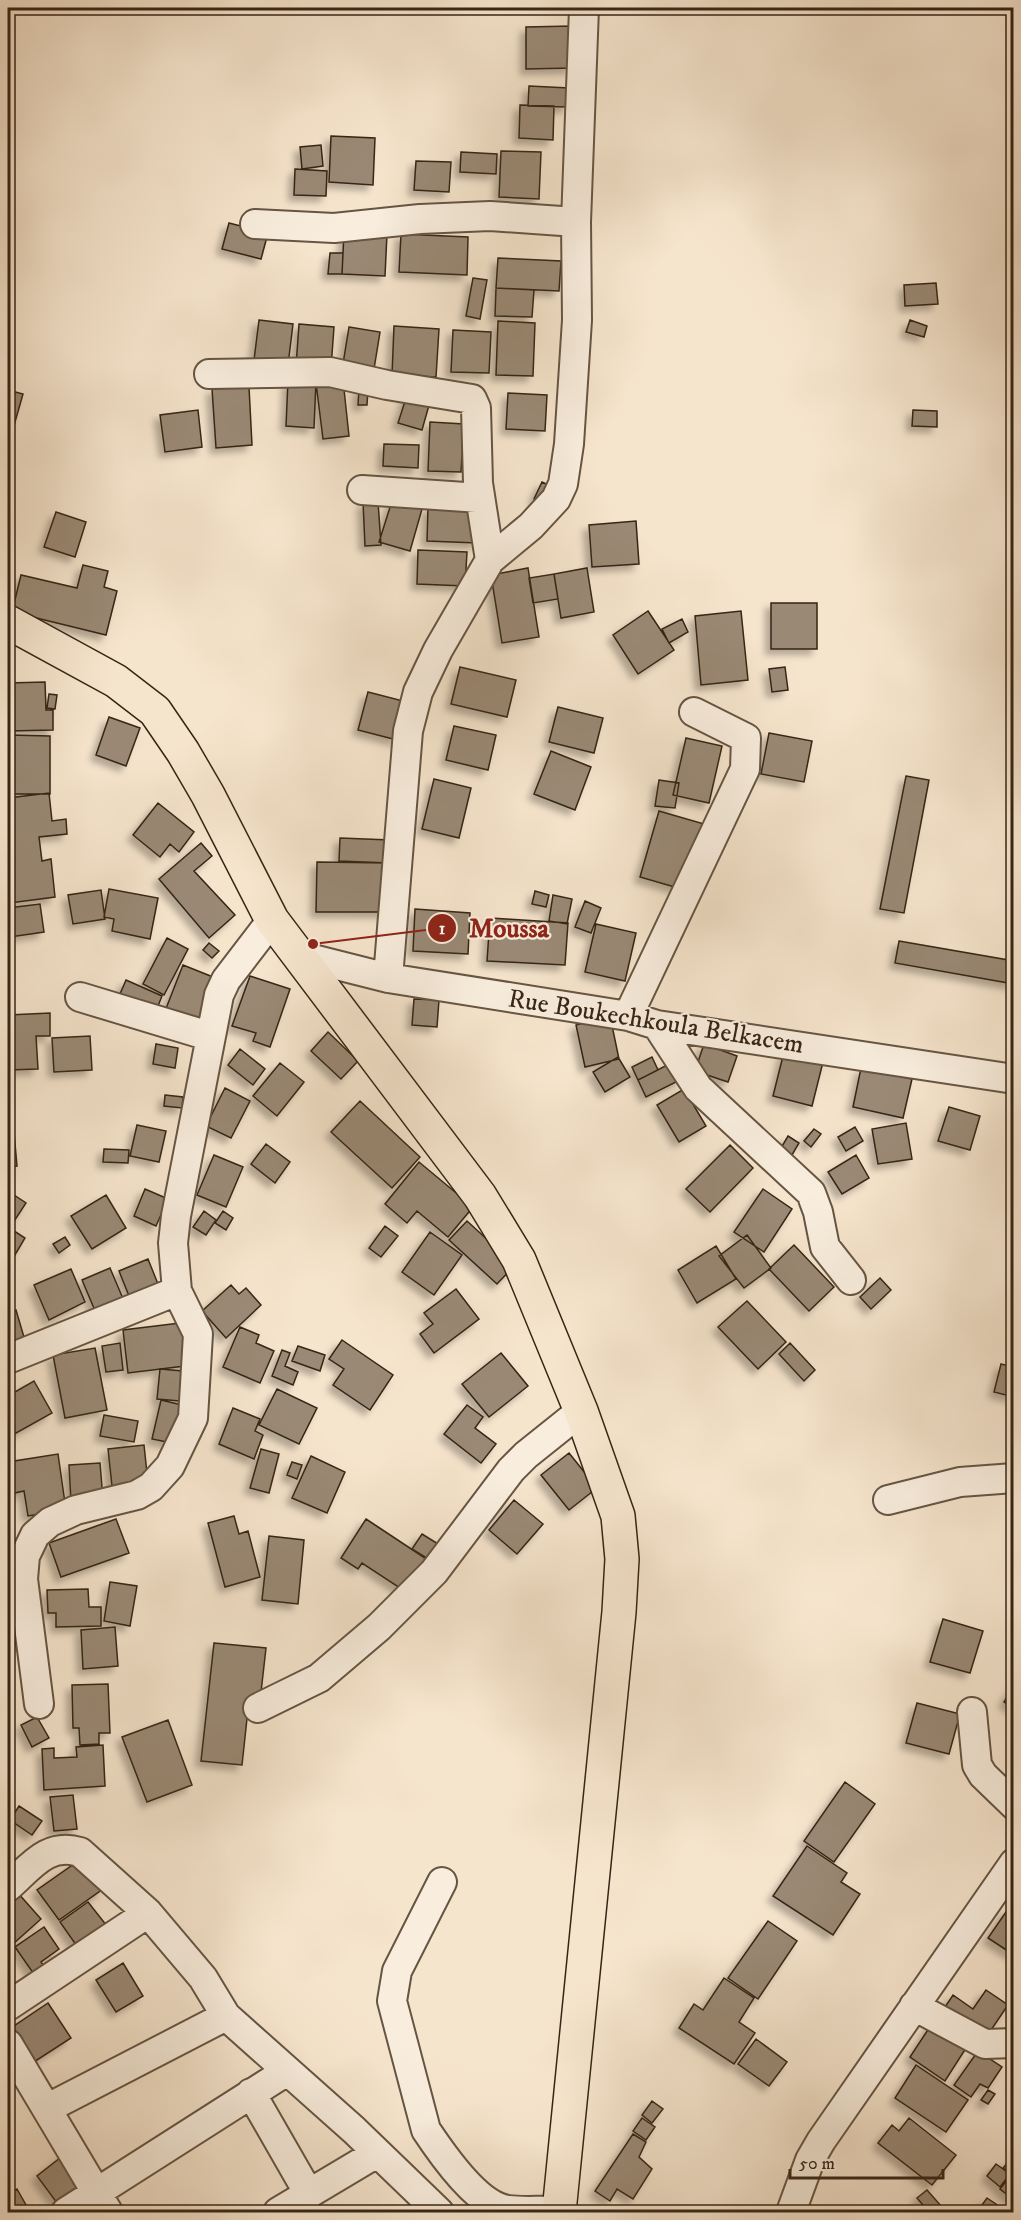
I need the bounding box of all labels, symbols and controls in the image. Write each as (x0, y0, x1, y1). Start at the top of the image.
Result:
callout: Moussa (427, 905, 561, 950)
text: Moussa (469, 912, 550, 946)
text: 1 (439, 918, 446, 940)
street label: Rue Boukechkoula Belkacem (506, 982, 806, 1062)
scale bar (790, 2142, 943, 2180)
text: 50 m (799, 2153, 835, 2175)

